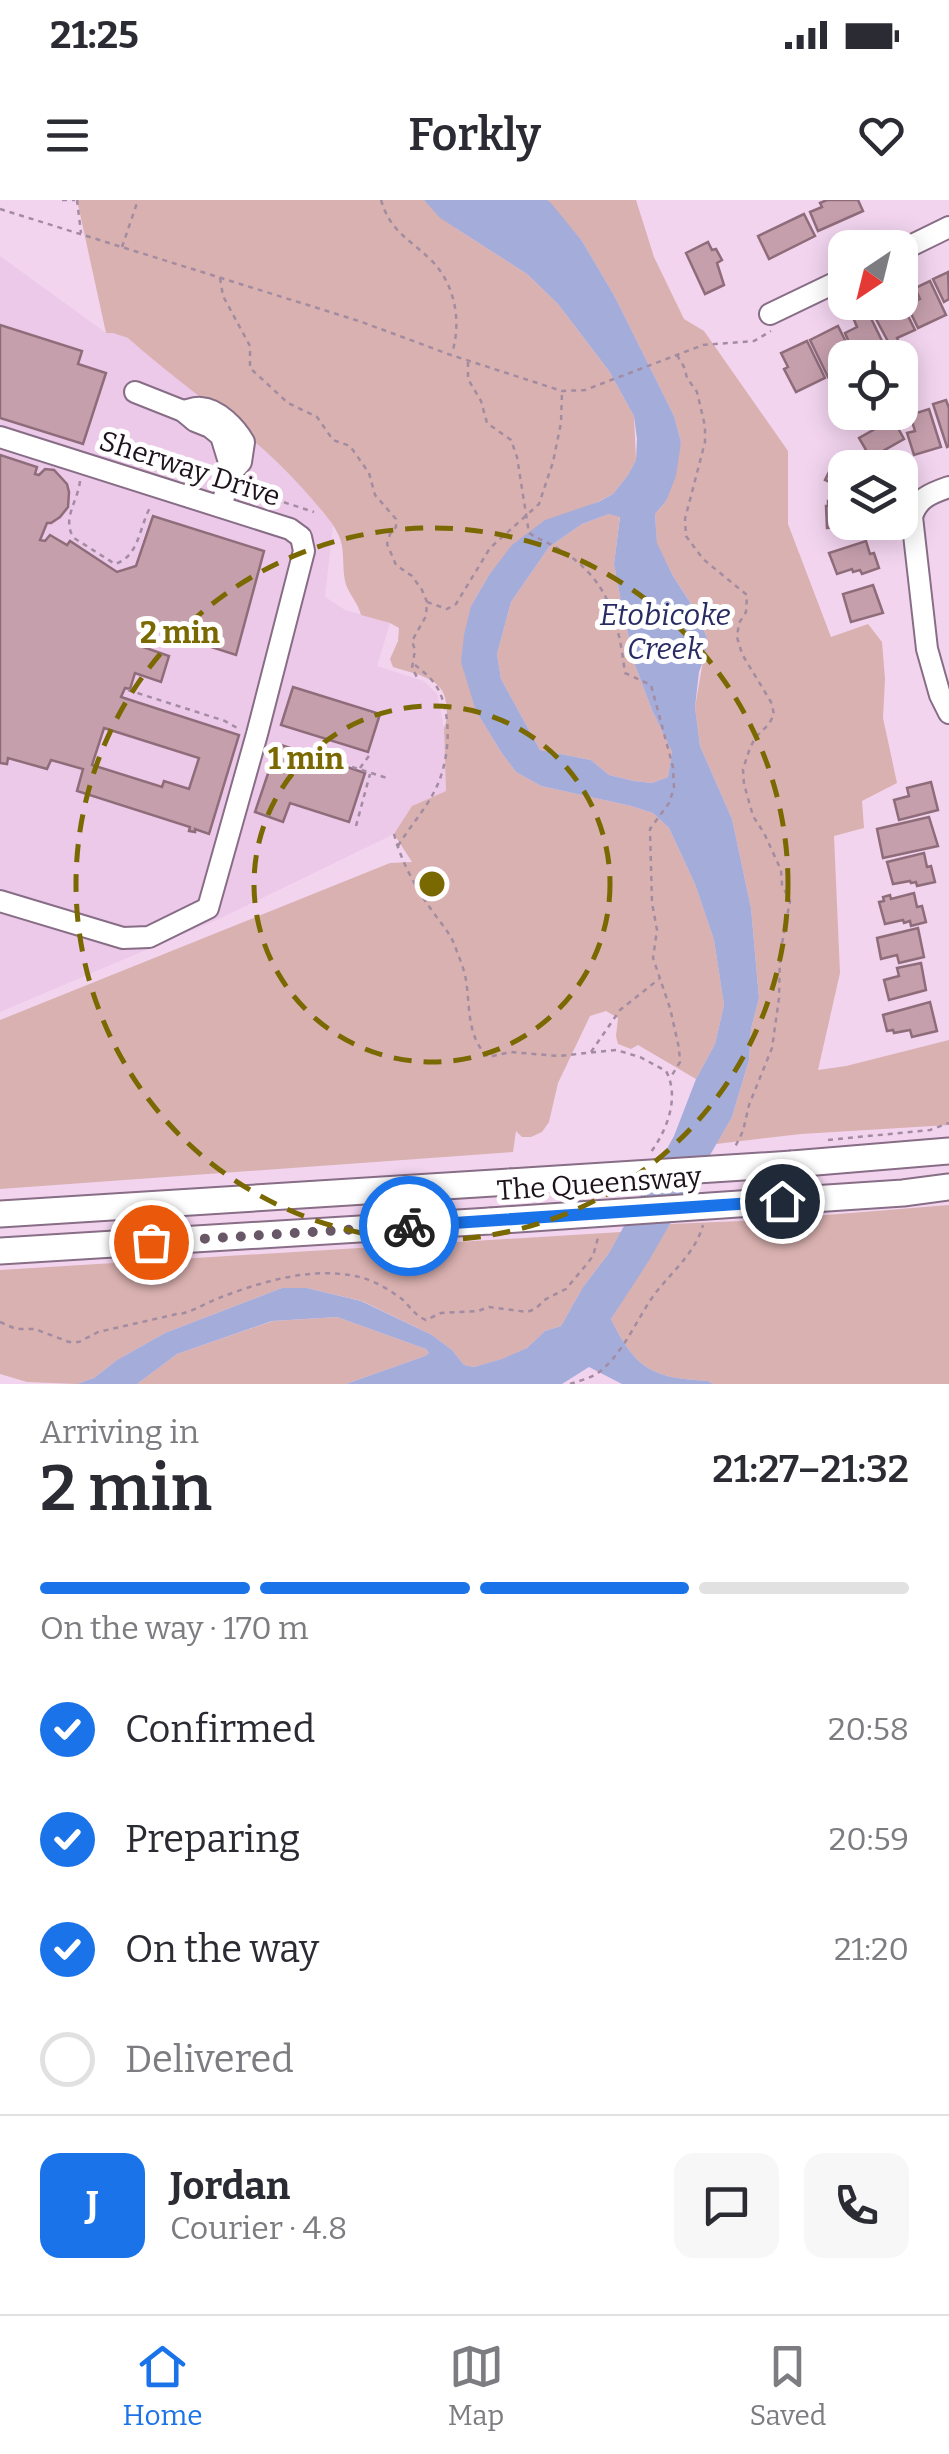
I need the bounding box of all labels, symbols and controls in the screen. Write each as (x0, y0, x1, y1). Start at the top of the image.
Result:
text: 21:25 (50, 12, 139, 58)
icon: menu (40, 108, 95, 163)
text: Forkly (408, 108, 541, 162)
icon: heart (854, 108, 909, 163)
north arrow (828, 230, 918, 320)
map controls (828, 230, 918, 540)
button: locate (828, 340, 918, 430)
street label: Sherway Drive (95, 424, 284, 513)
button: layers (828, 450, 918, 540)
water label: Etobicoke Creek (599, 597, 731, 667)
text: 2 min (140, 615, 221, 651)
text: 1 min (268, 741, 345, 777)
centre of rings (414, 866, 450, 902)
pin (740, 1159, 825, 1244)
street label: The Queensway (496, 1160, 703, 1207)
icon: home (755, 1174, 810, 1229)
courier (359, 1176, 459, 1276)
icon: bike (382, 1199, 437, 1254)
pin (109, 1200, 194, 1285)
icon: bag (124, 1215, 179, 1270)
text: Arriving in (40, 1413, 199, 1451)
text: 21:27–21:32 (712, 1446, 909, 1492)
text: 2 min (40, 1449, 212, 1527)
text: On the way · 170 m (40, 1609, 309, 1647)
icon: check (40, 1702, 95, 1757)
text: Confirmed (125, 1706, 315, 1752)
text: 20:58 (828, 1710, 909, 1748)
icon: check (40, 1812, 95, 1867)
text: Preparing (125, 1816, 300, 1862)
text: 20:59 (829, 1820, 909, 1858)
icon: check (40, 1922, 95, 1977)
text: On the way (125, 1926, 319, 1972)
text: 21:20 (834, 1930, 909, 1968)
text: Delivered (125, 2036, 294, 2082)
button: chat (674, 2153, 779, 2258)
button: phone (804, 2153, 909, 2258)
text: Jordan (170, 2163, 290, 2209)
text: J (86, 2182, 99, 2228)
text: Courier · 4.8 (170, 2209, 347, 2247)
tab: Home (123, 2339, 203, 2432)
tab: Map (448, 2339, 504, 2432)
tab: Saved (749, 2339, 826, 2432)

